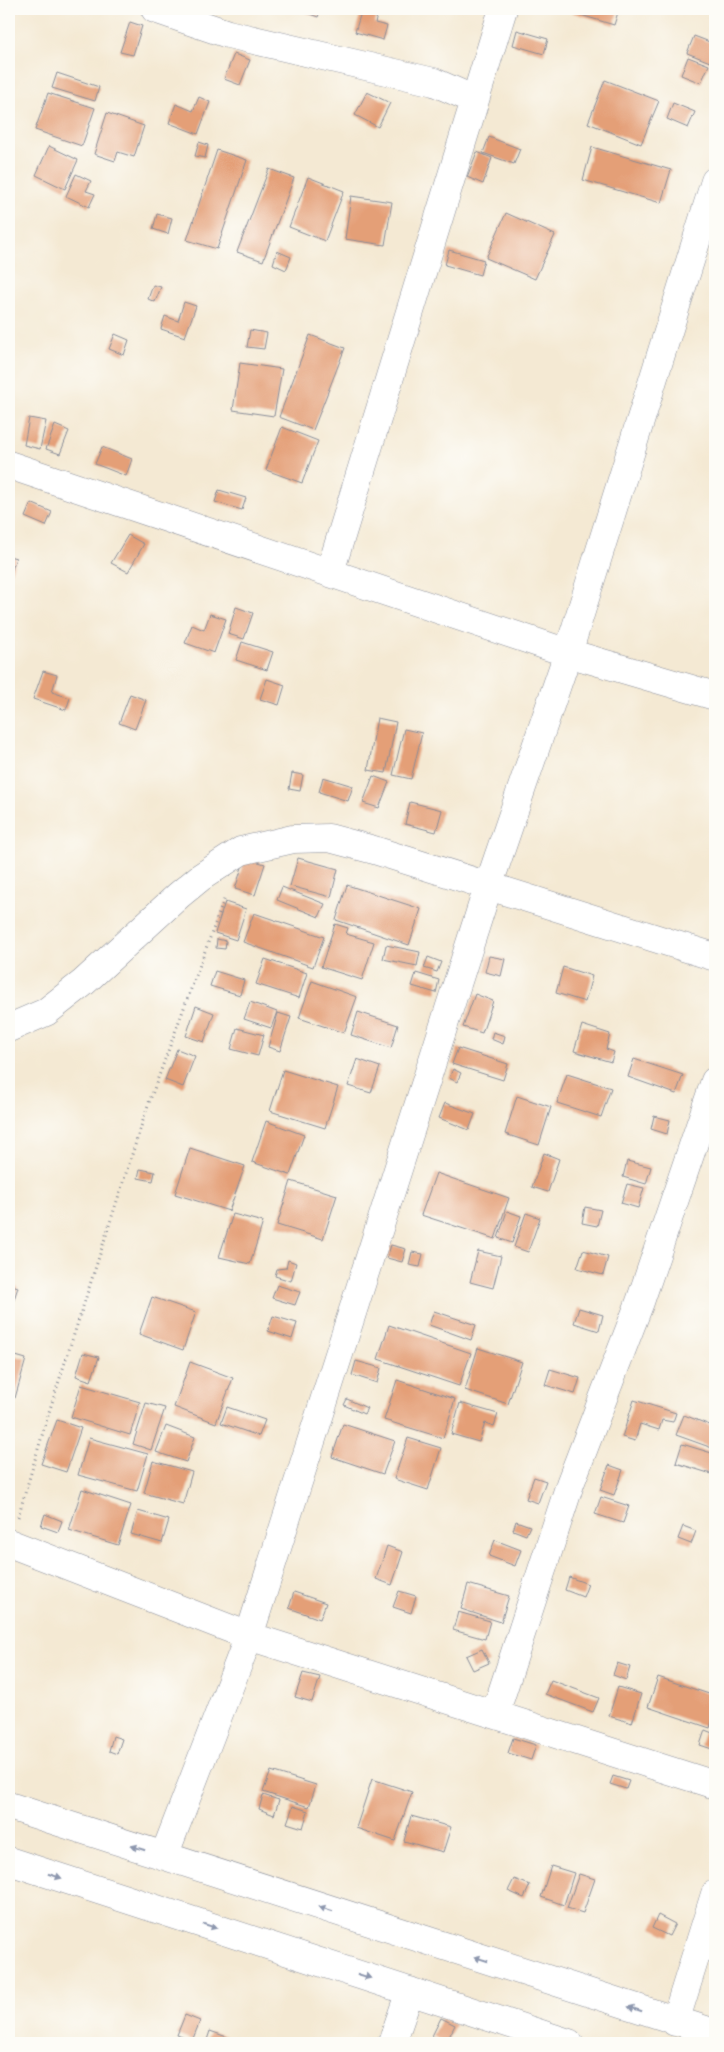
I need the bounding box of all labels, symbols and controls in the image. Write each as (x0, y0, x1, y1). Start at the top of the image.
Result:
one-way arrow (130, 1843, 145, 1851)
one-way arrow (48, 1872, 63, 1880)
one-way arrow (318, 1904, 333, 1912)
one-way arrow (202, 1923, 217, 1930)
one-way arrow (473, 1954, 488, 1962)
one-way arrow (357, 1973, 372, 1981)
one-way arrow (627, 2004, 642, 2012)

